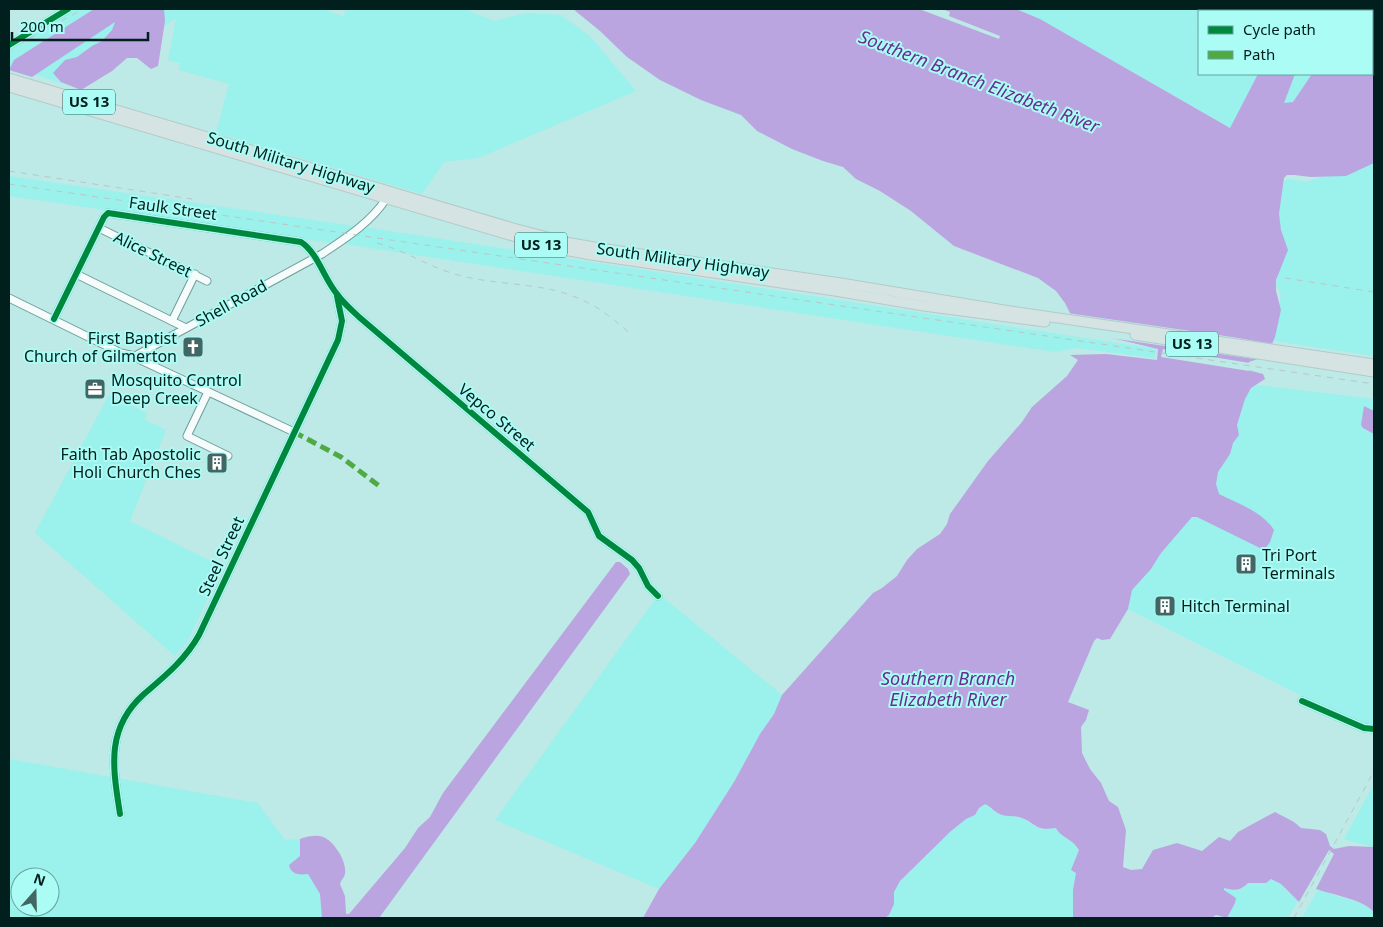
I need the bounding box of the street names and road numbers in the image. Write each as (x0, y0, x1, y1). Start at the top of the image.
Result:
road number: US 13 (63, 90, 115, 114)
street label: South Military Highway (204, 126, 378, 198)
street label: Faulk Street (128, 191, 219, 225)
street label: Alice Street (110, 226, 196, 282)
road number: US 13 (515, 232, 567, 258)
street label: South Military Highway (595, 237, 772, 283)
street label: Shell Road (191, 274, 271, 332)
road number: US 13 (1166, 332, 1218, 356)
street label: Vepco Street (454, 378, 540, 456)
street label: Steel Street (193, 512, 249, 599)

